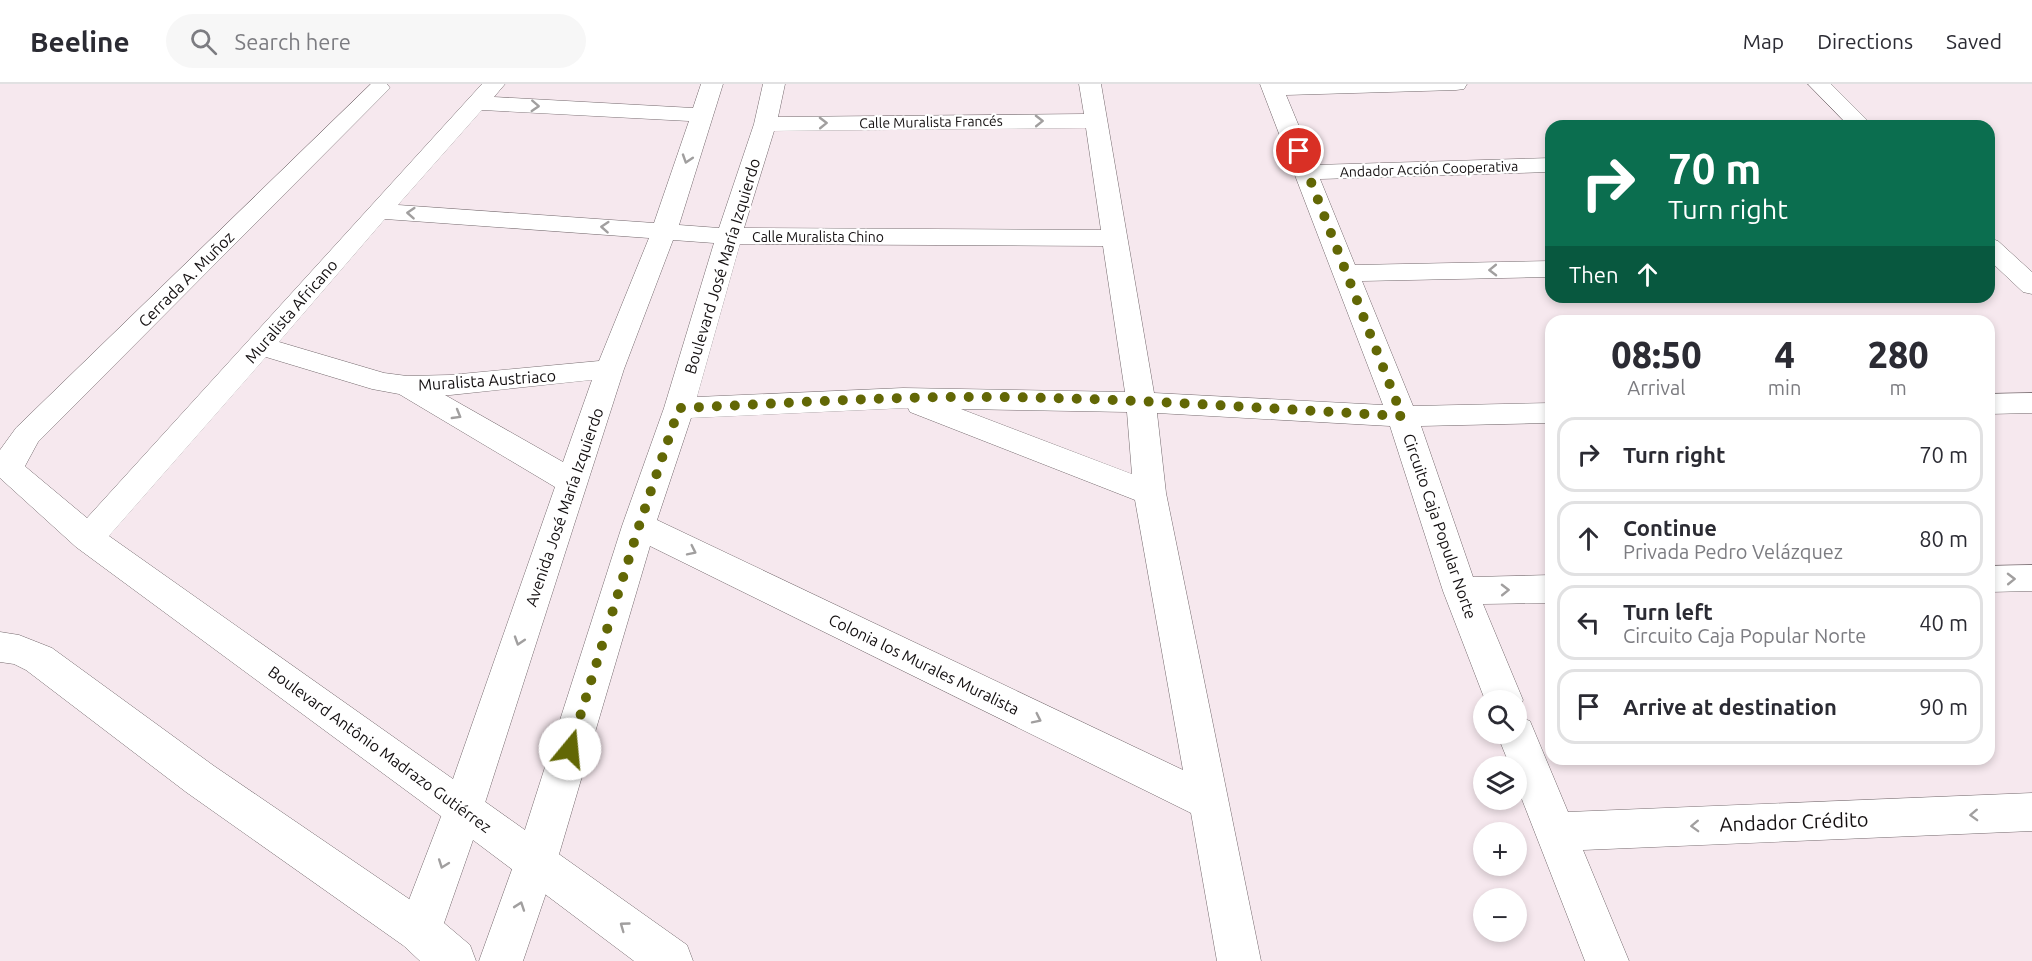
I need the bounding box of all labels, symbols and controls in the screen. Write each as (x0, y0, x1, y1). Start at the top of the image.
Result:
search box (166, 14, 586, 68)
icon: search (187, 25, 220, 58)
text: Beeline (30, 26, 130, 57)
text: Search here (235, 29, 351, 54)
text: Map (1743, 29, 1784, 53)
text: Directions (1817, 29, 1913, 53)
text: Saved (1946, 29, 2002, 53)
one-way arrow (530, 100, 539, 113)
street label: Calle Muralista Francés (859, 113, 1003, 131)
one-way arrow (1035, 115, 1044, 128)
one-way arrow (819, 117, 828, 130)
pin (1273, 125, 1324, 176)
icon: arrive (1282, 134, 1315, 167)
icon: right (1569, 144, 1647, 222)
text: 70 m (1668, 145, 1762, 192)
one-way arrow (681, 153, 694, 164)
street label: Boulevard José María Izquierdo (681, 156, 763, 376)
street label: Andador Acción Cooperativa (1340, 158, 1518, 180)
text: Turn right (1668, 194, 1788, 224)
one-way arrow (406, 207, 415, 220)
one-way arrow (601, 221, 610, 234)
street label: Cerrada A. Muñoz (135, 228, 237, 330)
street label: Calle Muralista Chino (752, 229, 884, 245)
street label: Muralista Africano (241, 256, 341, 366)
icon: ahead (1631, 258, 1664, 291)
text: Then (1569, 262, 1619, 287)
one-way arrow (1488, 264, 1497, 277)
text: 08:50 (1611, 334, 1701, 375)
text: 4 (1774, 334, 1795, 375)
text: 280 (1868, 334, 1929, 375)
street label: Muralista Austriaco (417, 366, 557, 394)
text: Arrival (1627, 376, 1686, 399)
text: min (1768, 376, 1801, 399)
text: m (1890, 376, 1907, 399)
street label: Avenida José María Izquierdo (521, 405, 607, 609)
one-way arrow (451, 408, 461, 420)
street label: Circuito Caja Popular Norte (1400, 431, 1480, 621)
icon: right (1572, 438, 1605, 471)
text: Turn right (1623, 442, 1725, 467)
text: 70 m (1919, 442, 1968, 467)
text: Continue (1623, 515, 1717, 540)
icon: ahead (1572, 522, 1605, 555)
text: 80 m (1919, 526, 1968, 551)
text: Privada Pedro Velázquez (1623, 540, 1843, 563)
one-way arrow (685, 544, 696, 556)
one-way arrow (2006, 572, 2015, 585)
one-way arrow (1501, 584, 1510, 596)
text: Turn left (1623, 599, 1713, 624)
icon: left (1572, 606, 1605, 639)
street label: Colonia los Murales Muralista (826, 610, 1022, 718)
text: 40 m (1919, 610, 1968, 635)
text: Circuito Caja Popular Norte (1623, 624, 1866, 647)
one-way arrow (513, 635, 526, 646)
street label: Boulevard Antônio Madrazo Gutiérrez (265, 662, 495, 836)
map controls (1473, 690, 1527, 942)
button: search (1473, 690, 1527, 744)
icon: arrive (1572, 690, 1605, 723)
text: Arrive at destination (1623, 694, 1837, 719)
text: 90 m (1919, 694, 1968, 719)
one-way arrow (1031, 712, 1042, 723)
position arrow (538, 717, 602, 781)
button: layers (1473, 756, 1527, 810)
street label: Andador Crédito (1719, 807, 1869, 836)
one-way arrow (1969, 808, 1978, 821)
one-way arrow (1690, 820, 1699, 833)
button: + (1473, 822, 1527, 876)
one-way arrow (437, 859, 450, 869)
button: − (1473, 888, 1527, 942)
one-way arrow (513, 901, 526, 912)
one-way arrow (619, 923, 630, 934)

